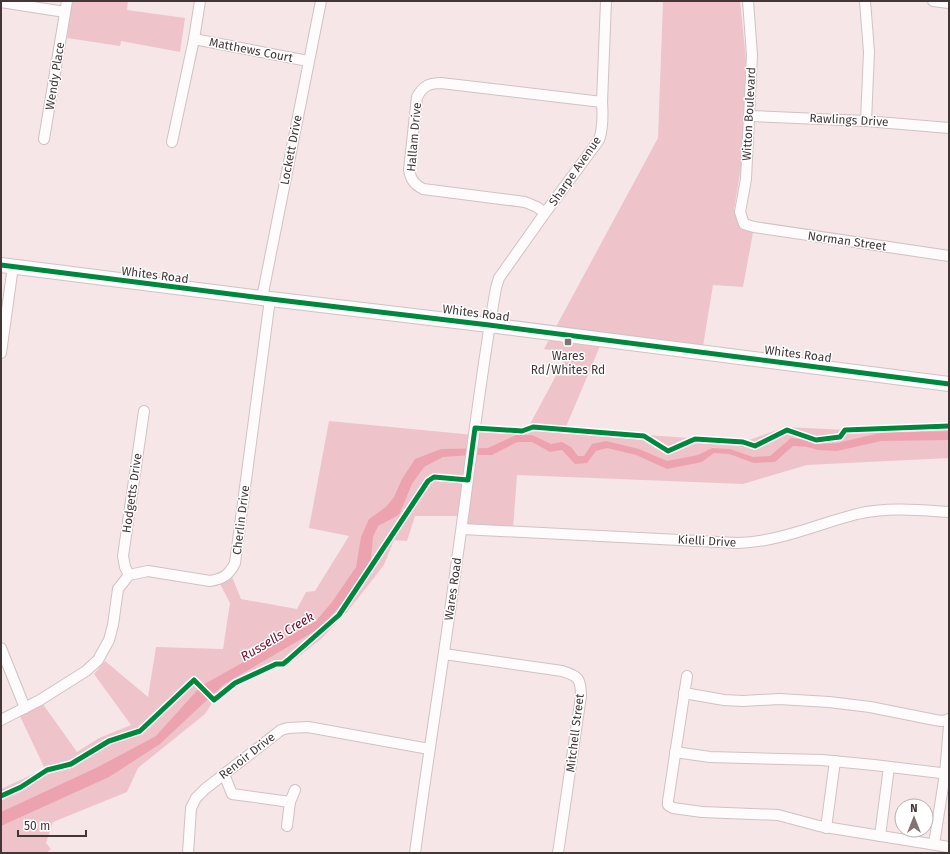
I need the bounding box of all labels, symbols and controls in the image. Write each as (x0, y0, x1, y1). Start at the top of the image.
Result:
street label: Matthews Court (208, 35, 295, 65)
street label: Wendy Place (43, 41, 67, 111)
street label: Witton Boulevard (740, 67, 758, 161)
street label: Hallam Drive (404, 102, 424, 172)
street label: Rawlings Drive (809, 111, 889, 129)
street label: Lockett Drive (277, 114, 305, 186)
street label: Sharpe Avenue (546, 134, 604, 208)
street label: Norman Street (807, 229, 888, 254)
street label: Whites Road (121, 264, 189, 286)
street label: Whites Road (442, 302, 510, 324)
marker: Wares Rd/Whites Rd (563, 337, 573, 347)
street label: Whites Road (764, 343, 832, 365)
place label: Wares Rd/Whites Rd (531, 349, 605, 377)
street label: Hodgetts Drive (119, 452, 145, 534)
street label: Cherlin Drive (230, 484, 252, 556)
street label: Kielli Drive (677, 532, 737, 550)
street label: Wares Road (442, 557, 464, 621)
water label: Russells Creek (238, 609, 317, 664)
street label: Mitchell Street (563, 692, 587, 773)
street label: Renoir Drive (216, 730, 278, 782)
north arrow (894, 798, 934, 838)
text: N (910, 802, 918, 815)
scale bar (18, 812, 86, 838)
text: 50 m (24, 819, 50, 833)

